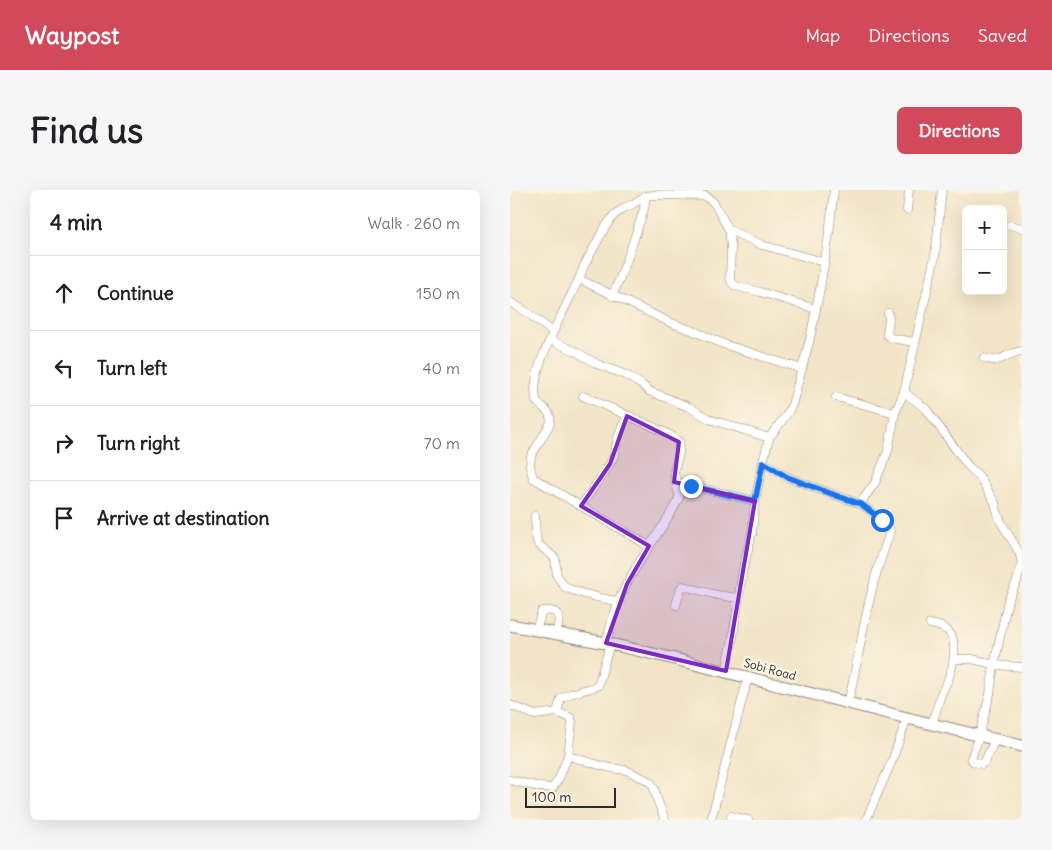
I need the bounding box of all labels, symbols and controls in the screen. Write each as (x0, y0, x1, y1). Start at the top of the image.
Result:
text: Waypost (25, 20, 119, 50)
text: Map (805, 24, 840, 47)
text: Directions (868, 24, 950, 47)
text: Saved (978, 24, 1027, 47)
button: Directions (897, 107, 1022, 154)
text: Find us (30, 108, 143, 152)
map controls (962, 205, 1007, 295)
button: + (962, 205, 1007, 250)
text: 4 min (50, 209, 102, 236)
text: Walk · 260 m (368, 213, 460, 233)
button: − (962, 250, 1007, 295)
icon: ahead (50, 279, 78, 307)
text: Continue (97, 281, 174, 305)
text: 150 m (416, 283, 460, 303)
icon: left (50, 354, 78, 382)
text: Turn left (97, 356, 167, 380)
text: 40 m (422, 358, 460, 378)
icon: right (50, 429, 78, 457)
text: Turn right (97, 431, 180, 455)
text: 70 m (424, 433, 460, 453)
route end (680, 475, 703, 498)
icon: arrive (50, 504, 78, 532)
text: Arrive at destination (97, 506, 270, 530)
route start (871, 509, 894, 532)
street label: Sobi Road (742, 655, 798, 683)
scale bar (525, 785, 616, 808)
text: 100 m (532, 788, 572, 806)

